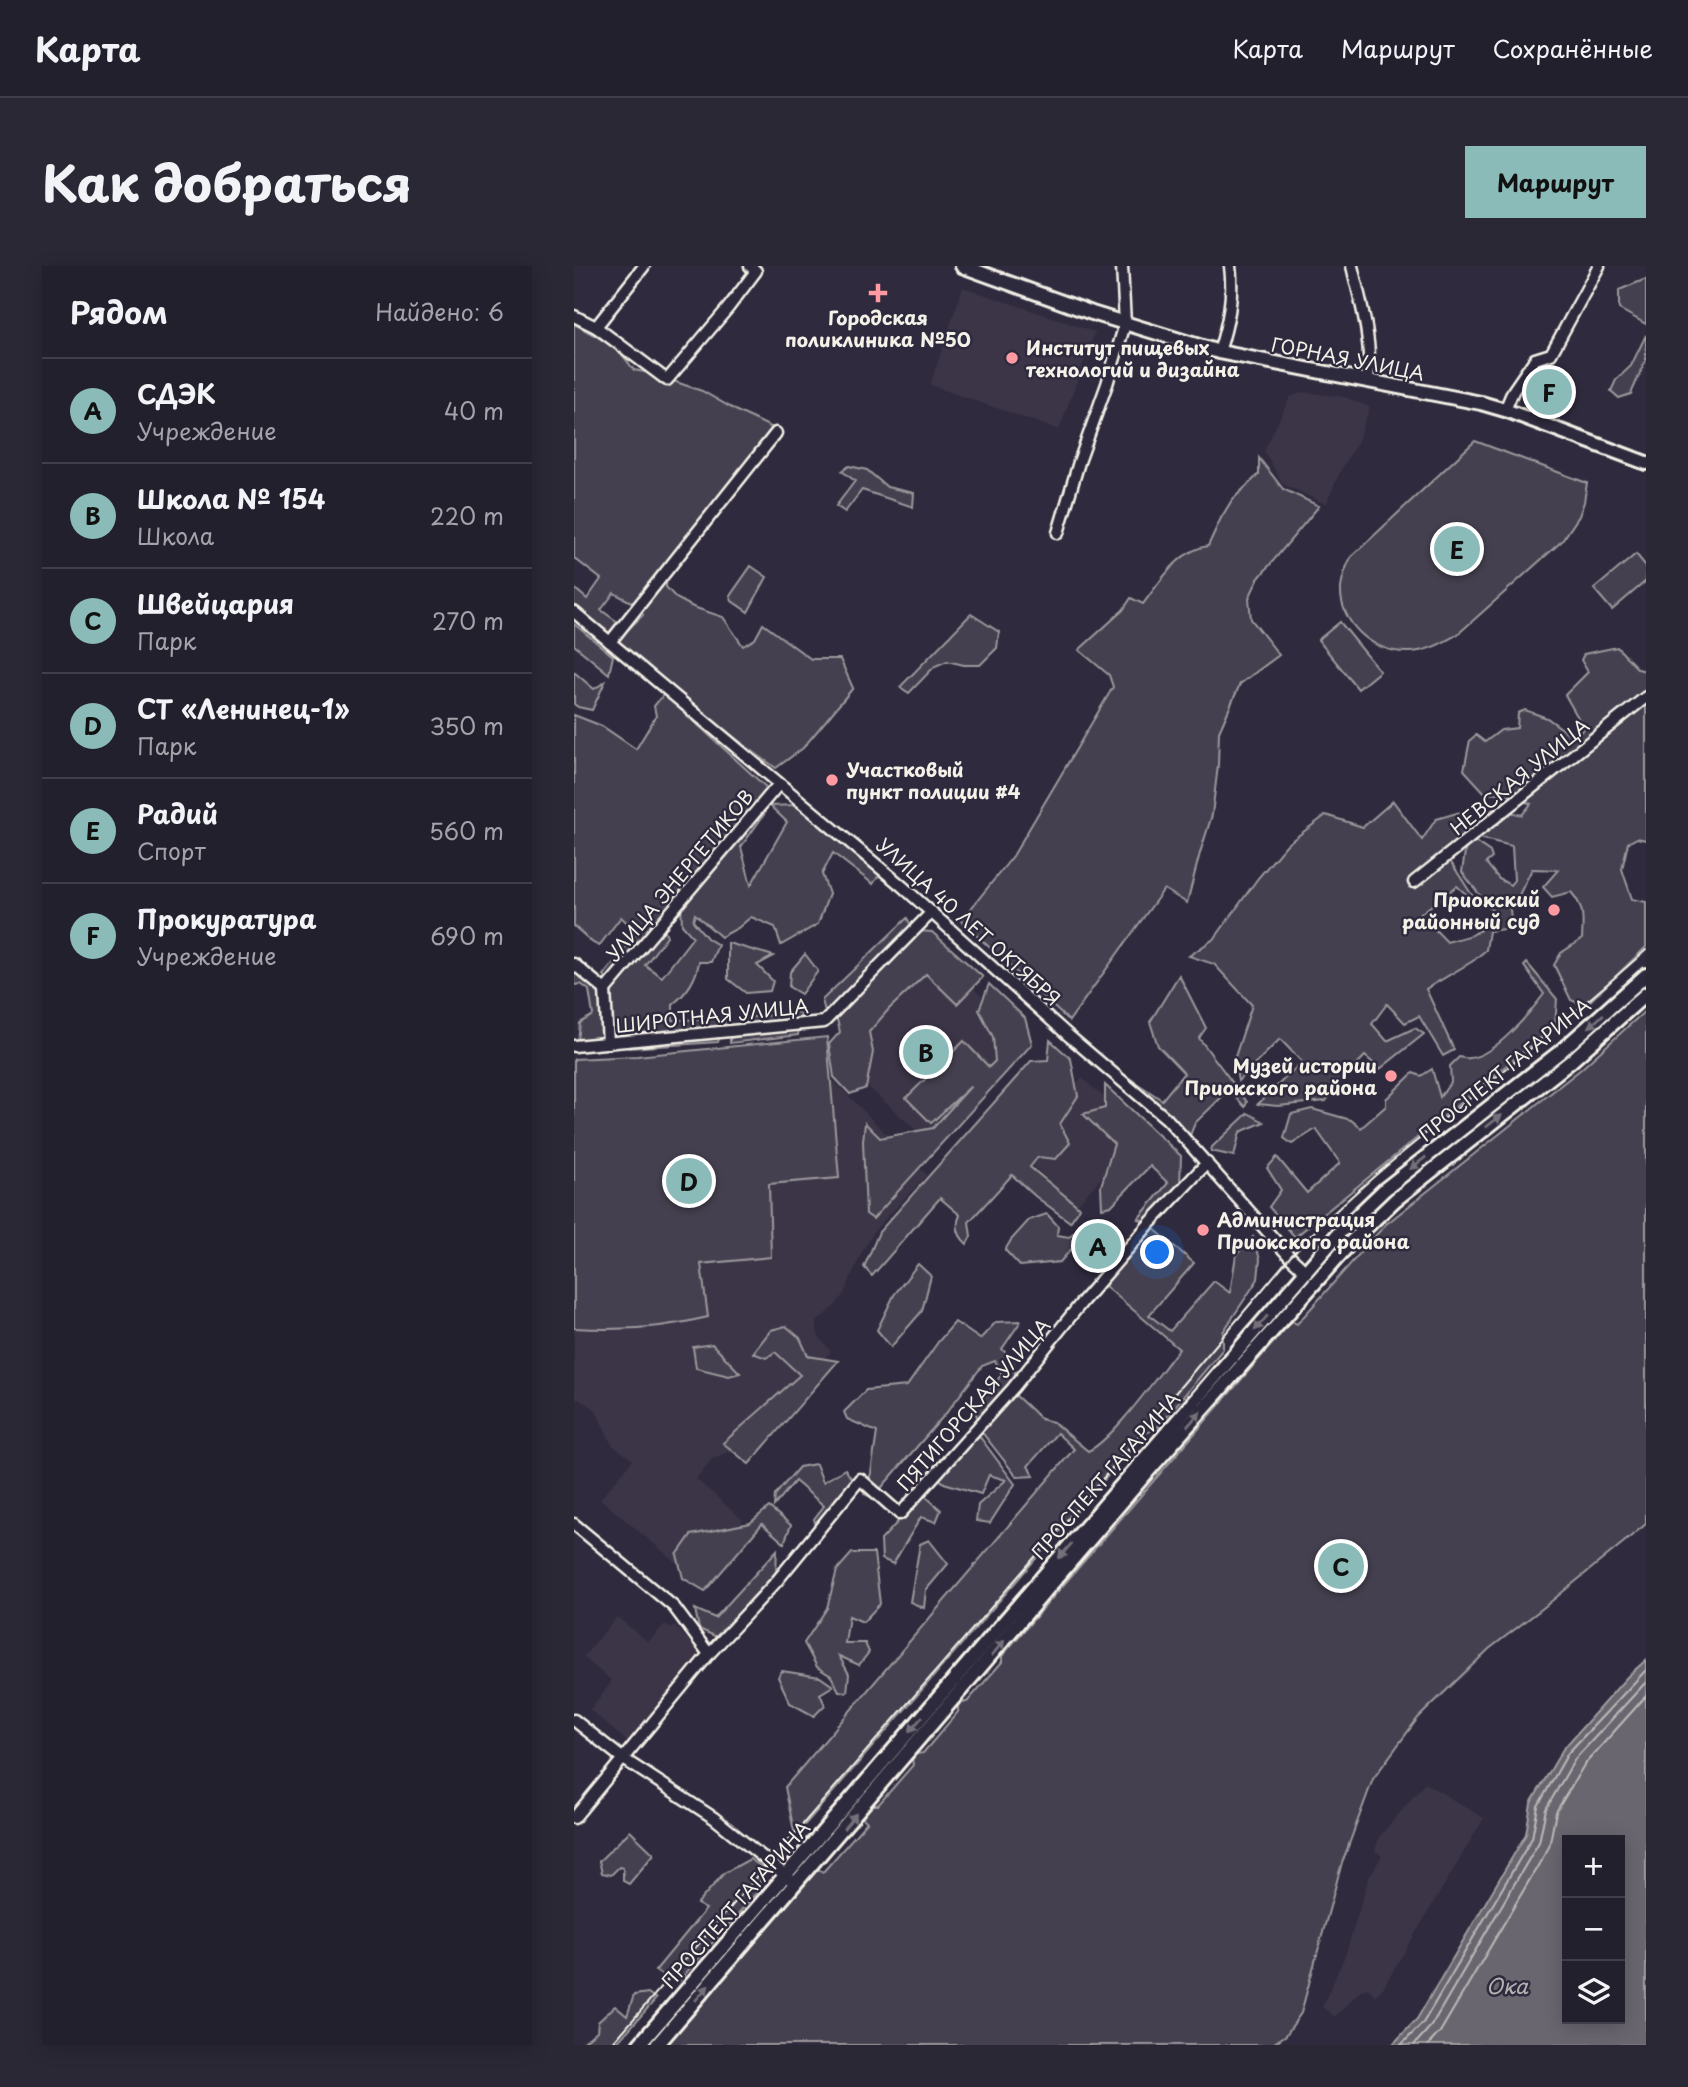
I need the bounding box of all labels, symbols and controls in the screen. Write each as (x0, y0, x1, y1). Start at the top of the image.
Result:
text: Карта (35, 23, 141, 73)
text: Карта (1232, 30, 1303, 66)
text: Маршрут (1341, 30, 1455, 66)
text: Сохранённые (1493, 30, 1653, 66)
text: Как добраться (42, 145, 412, 219)
button: Маршрут (1465, 146, 1646, 218)
marker: Городская поликлиника №50 (868, 283, 888, 303)
text: Рядом (70, 289, 168, 334)
text: Найдено: 6 (375, 294, 504, 329)
place label: Городская поликлиника №50 (785, 303, 971, 353)
street label: ГОРНАЯ УЛИЦА (1269, 329, 1427, 387)
place label: Институт пищевых технологий и дизайна (1026, 333, 1240, 383)
marker: Институт пищевых технологий и дизайна (1004, 350, 1020, 366)
pin: F (1526, 366, 1572, 418)
text: СДЭК (137, 374, 216, 413)
text: A (84, 393, 102, 428)
text: 40 m (444, 393, 504, 428)
text: Учреждение (137, 413, 277, 448)
text: Школа № 154 (137, 479, 326, 518)
text: B (85, 498, 101, 533)
text: 220 m (430, 498, 504, 533)
text: Школа (137, 518, 214, 553)
pin: E (1434, 523, 1480, 575)
text: Швейцария (137, 584, 294, 623)
text: C (84, 603, 102, 638)
text: 270 m (432, 603, 504, 638)
text: Парк (137, 623, 196, 658)
text: СТ «Ленинец-1» (137, 689, 349, 728)
text: D (84, 708, 102, 743)
text: 350 m (429, 708, 504, 743)
street label: НЕВСКАЯ УЛИЦА (1443, 711, 1595, 841)
text: Парк (137, 728, 196, 763)
place label: Участковый пункт полиции #4 (846, 755, 1020, 805)
marker: Участковый пункт полиции #4 (824, 772, 840, 788)
street label: УЛИЦА ЭНЕРГЕТИКОВ (599, 783, 759, 967)
text: Радий (137, 794, 218, 833)
text: E (86, 813, 100, 848)
text: 560 m (429, 813, 504, 848)
street label: УЛИЦА 40 ЛЕТ ОКТЯБРЯ (871, 831, 1067, 1011)
text: Спорт (137, 833, 206, 868)
place label: Приокский районный суд (1402, 885, 1540, 935)
text: Прокуратура (137, 899, 317, 938)
marker: Приокский районный суд (1546, 902, 1562, 918)
text: F (86, 918, 100, 953)
text: 690 m (430, 918, 504, 953)
text: Учреждение (137, 938, 277, 973)
street label: ШИРОТНАЯ УЛИЦА (614, 991, 810, 1039)
street label: ПРОСПЕКТ ГАГАРИНА (1412, 991, 1596, 1147)
one-way arrow (1588, 1013, 1605, 1029)
pin: B (903, 1026, 949, 1078)
place label: Музей истории Приокского района (1185, 1051, 1377, 1101)
marker: Музей истории Приокского района (1383, 1068, 1399, 1084)
one-way arrow (1486, 1114, 1503, 1129)
pin: D (666, 1155, 712, 1207)
one-way arrow (1409, 1156, 1427, 1170)
place label: Администрация Приокского района (1217, 1205, 1410, 1255)
pin: A (1075, 1220, 1121, 1272)
marker: Администрация Приокского района (1195, 1222, 1211, 1238)
your location (1140, 1235, 1174, 1269)
street label: ПЯТИГОРСКАЯ УЛИЦА (890, 1311, 1056, 1497)
one-way arrow (1254, 1315, 1269, 1332)
street label: ПРОСПЕКТ ГАГАРИНА (1024, 1385, 1186, 1565)
one-way arrow (1186, 1411, 1201, 1428)
pin: C (1318, 1540, 1364, 1592)
one-way arrow (1058, 1543, 1073, 1560)
one-way arrow (990, 1639, 1005, 1656)
one-way arrow (909, 1715, 924, 1732)
one-way arrow (842, 1812, 858, 1830)
street label: ПРОСПЕКТ ГАГАРИНА (654, 1814, 816, 1994)
map controls (1562, 1835, 1625, 2024)
button: + (1562, 1835, 1625, 1898)
button: − (1562, 1898, 1625, 1961)
button: layers (1562, 1961, 1625, 2024)
water label: Ока (1486, 1969, 1529, 2001)
one-way arrow (694, 1985, 709, 2002)

